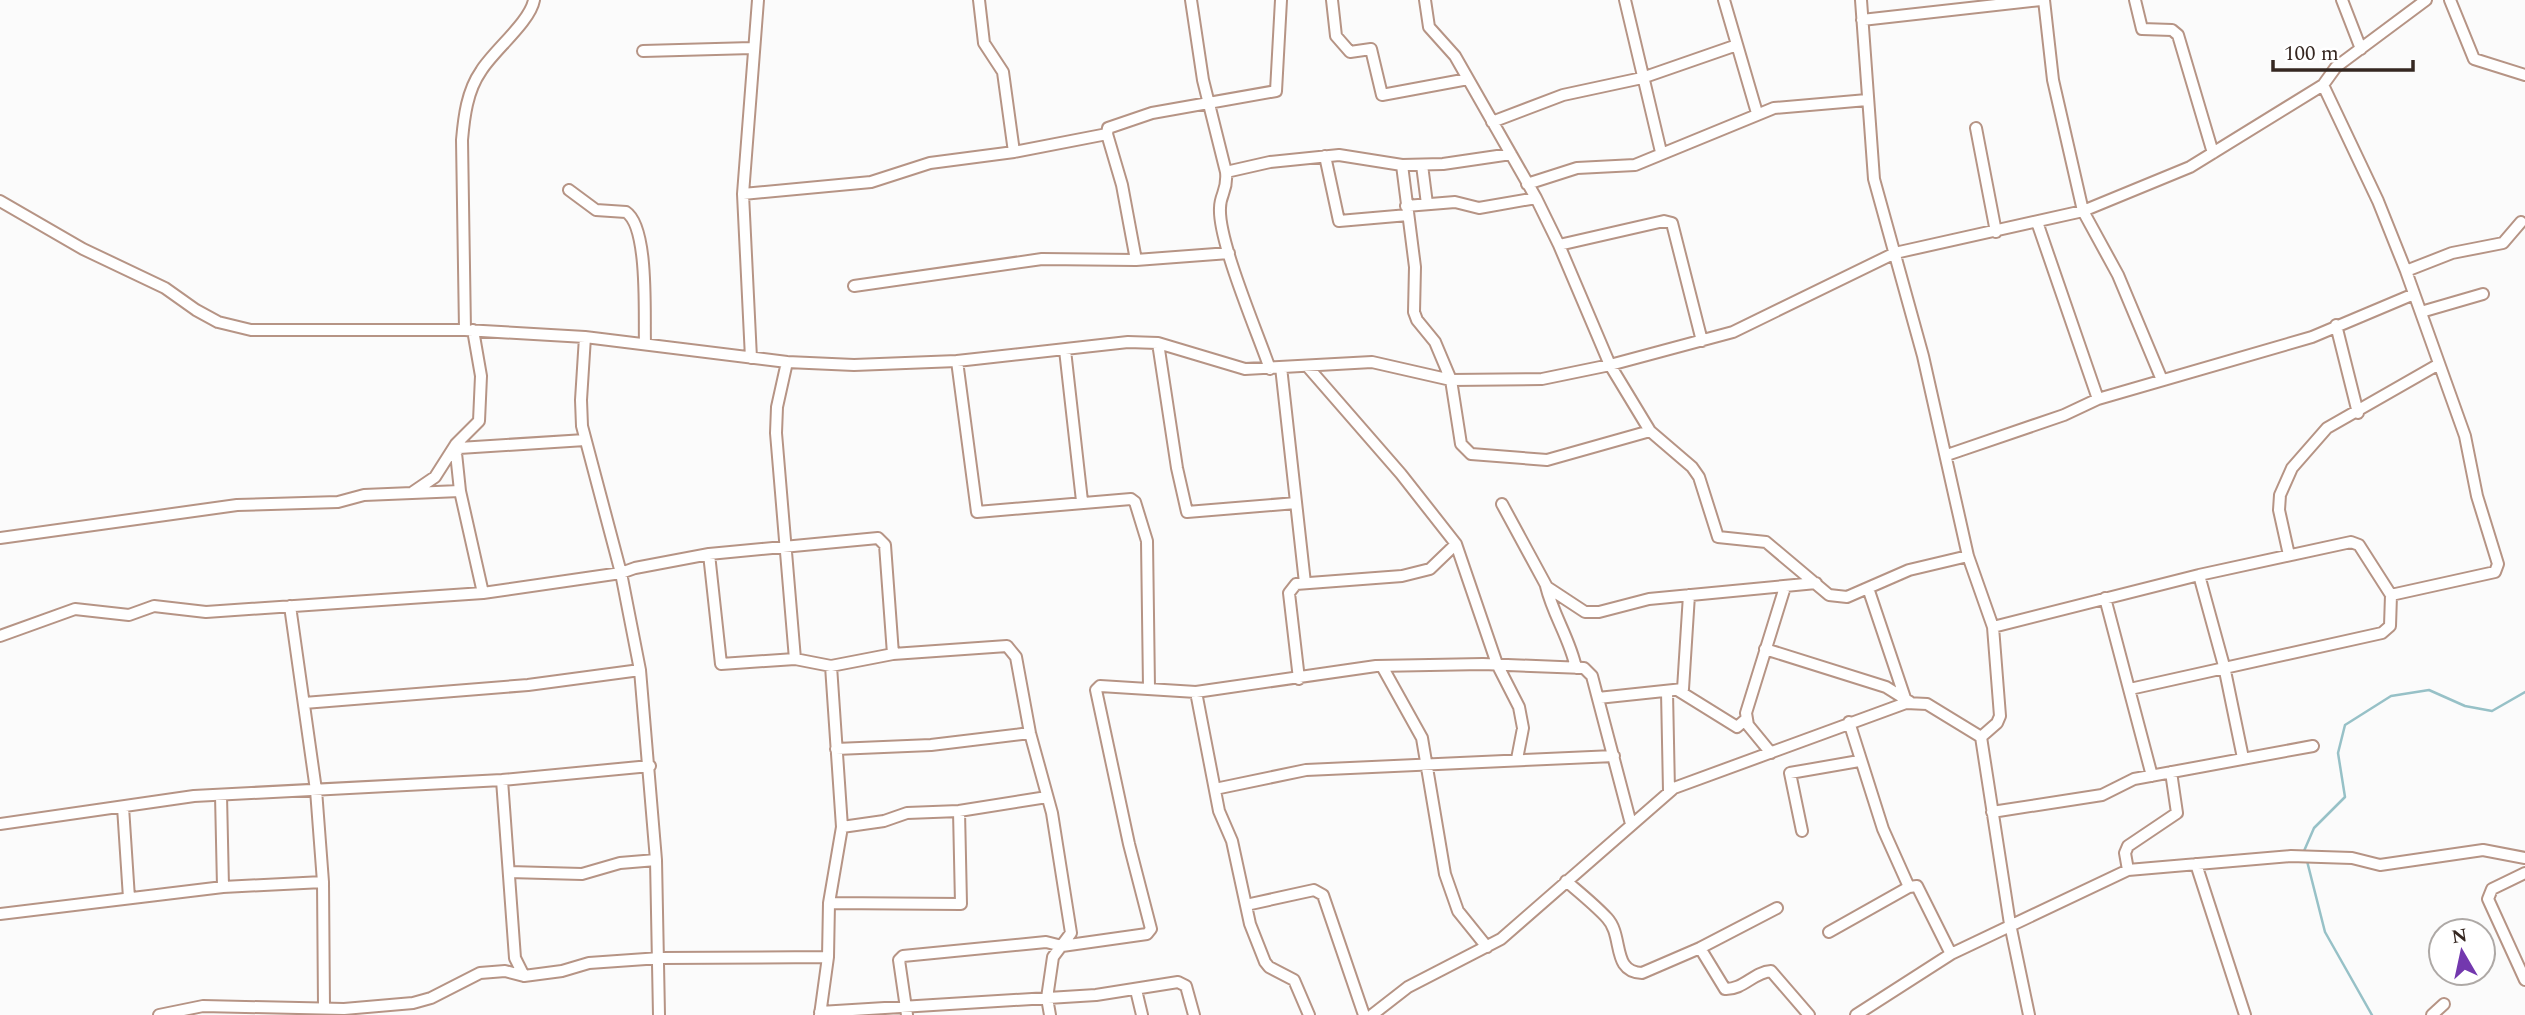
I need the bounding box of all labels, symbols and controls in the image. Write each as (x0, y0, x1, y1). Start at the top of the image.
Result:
scale bar (2273, 28, 2413, 72)
text: 100 m (2284, 38, 2339, 70)
north arrow (2427, 917, 2497, 987)
text: N (2450, 921, 2470, 952)

